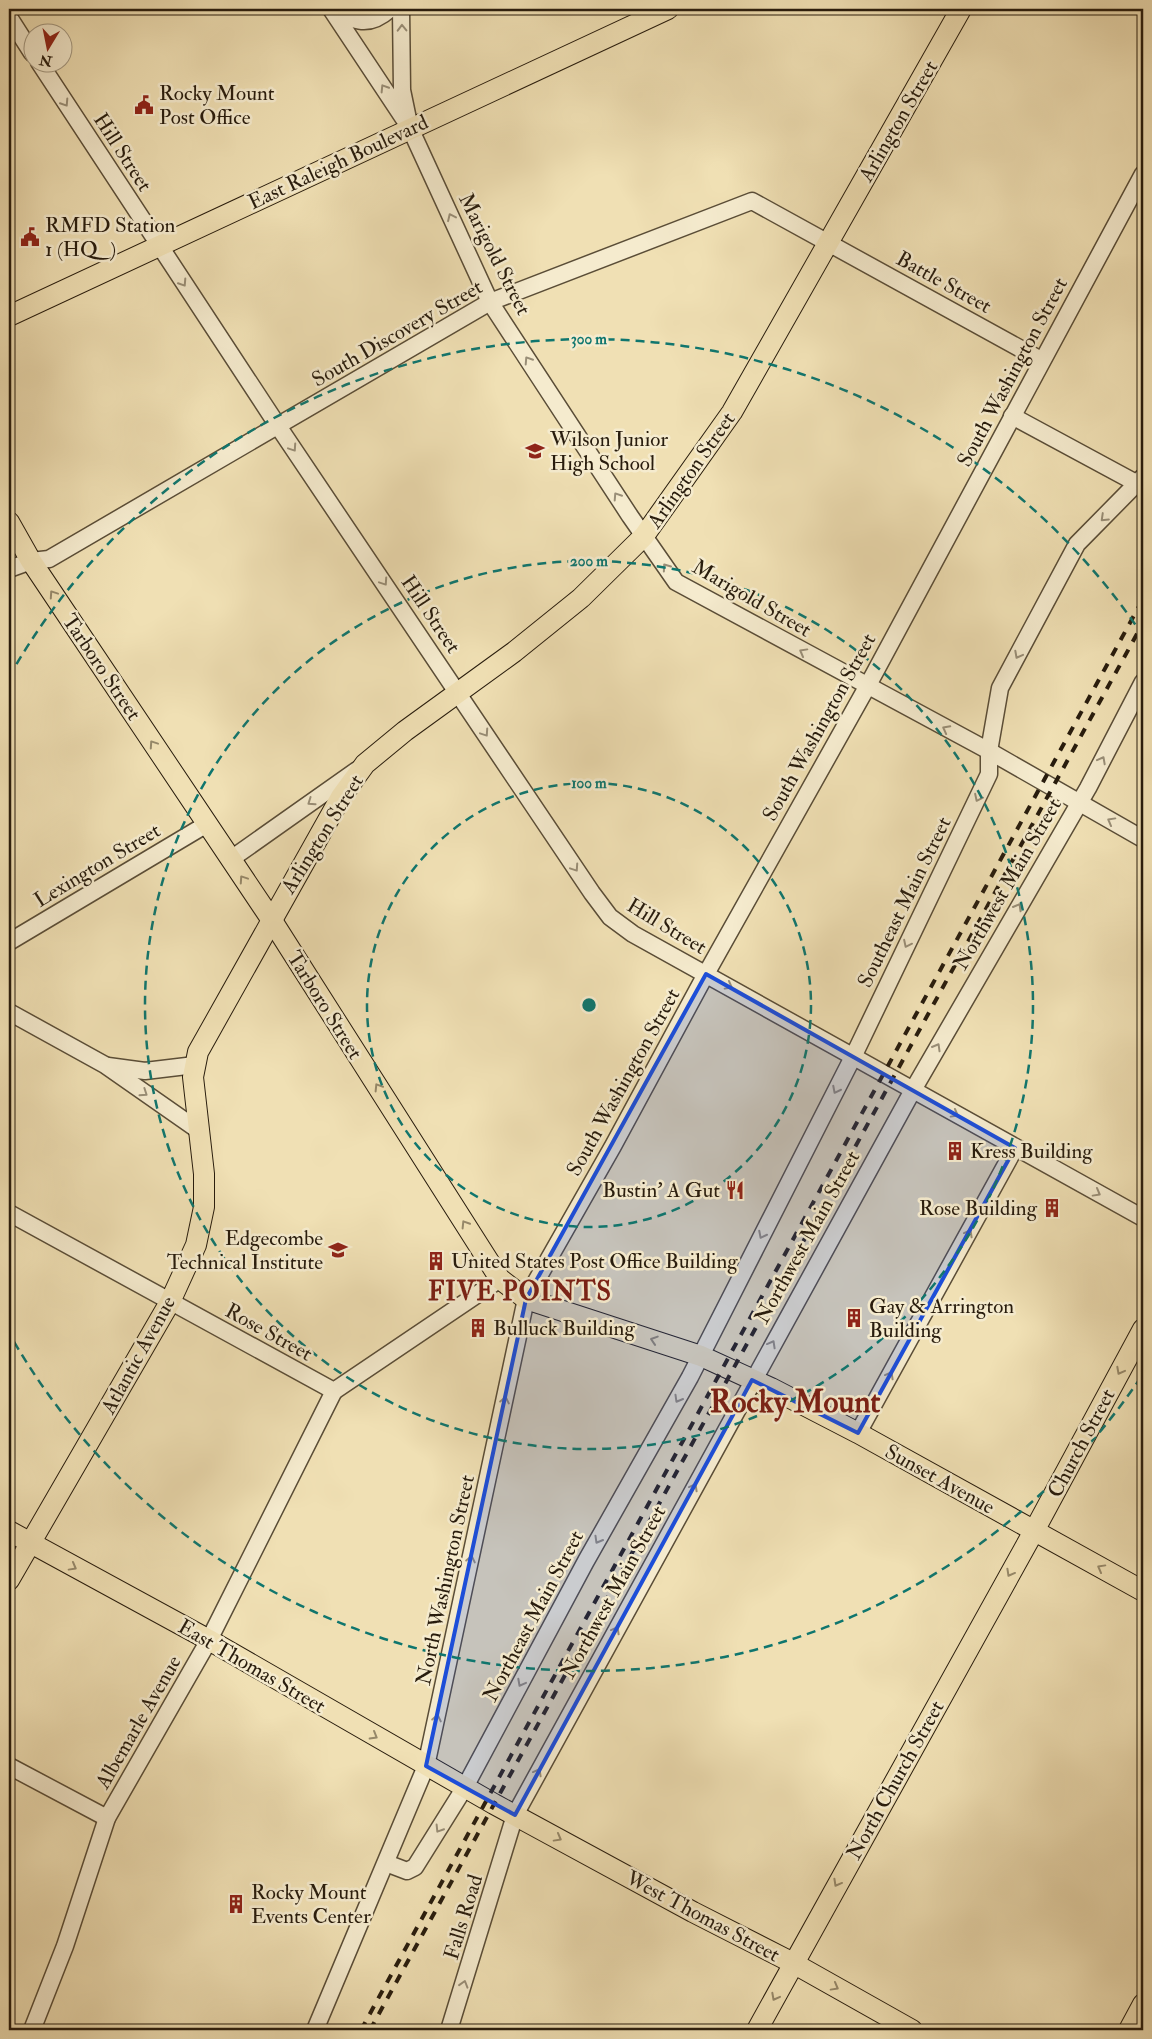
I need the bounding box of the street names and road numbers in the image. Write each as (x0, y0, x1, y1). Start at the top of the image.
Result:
street label: Arlington Street (852, 55, 944, 188)
street label: Hill Street (87, 108, 158, 197)
street label: East Raleigh Boulevard (244, 109, 433, 216)
street label: Marigold Street (452, 189, 537, 320)
street label: Battle Street (891, 245, 996, 320)
street label: South Discovery Street (307, 273, 488, 393)
street label: South Washington Street (951, 273, 1074, 472)
street label: Arlington Street (641, 407, 742, 535)
street label: Marigold Street (687, 553, 816, 644)
street label: Hill Street (395, 570, 467, 659)
street label: Tarboro Street (56, 609, 147, 726)
street label: South Washington Street (757, 628, 882, 826)
street label: Arlington Street (274, 769, 370, 900)
street label: Northwest Main Street (947, 793, 1068, 975)
street label: Southeast Main Street (851, 812, 958, 992)
street label: Lexington Street (29, 817, 166, 914)
street label: Hill Street (622, 892, 712, 961)
street label: Tarboro Street (281, 946, 369, 1065)
street label: South Washington Street (561, 983, 686, 1181)
street label: Northwest Main Street (749, 1146, 866, 1329)
street label: Atlantic Avenue (94, 1291, 182, 1420)
street label: Rose Street (220, 1297, 317, 1368)
street label: Church Street (1042, 1384, 1121, 1502)
street label: Sunset Avenue (880, 1438, 1000, 1521)
street label: North Washington Street (410, 1472, 481, 1688)
street label: Northwest Main Street (555, 1501, 672, 1684)
street label: Northeast Main Street (477, 1526, 590, 1707)
street label: East Thomas Street (173, 1613, 331, 1720)
street label: Albemarle Avenue (89, 1651, 188, 1795)
street label: North Church Street (841, 1696, 950, 1865)
street label: West Thomas Street (620, 1864, 785, 1968)
street label: Falls Road (438, 1871, 489, 1963)

